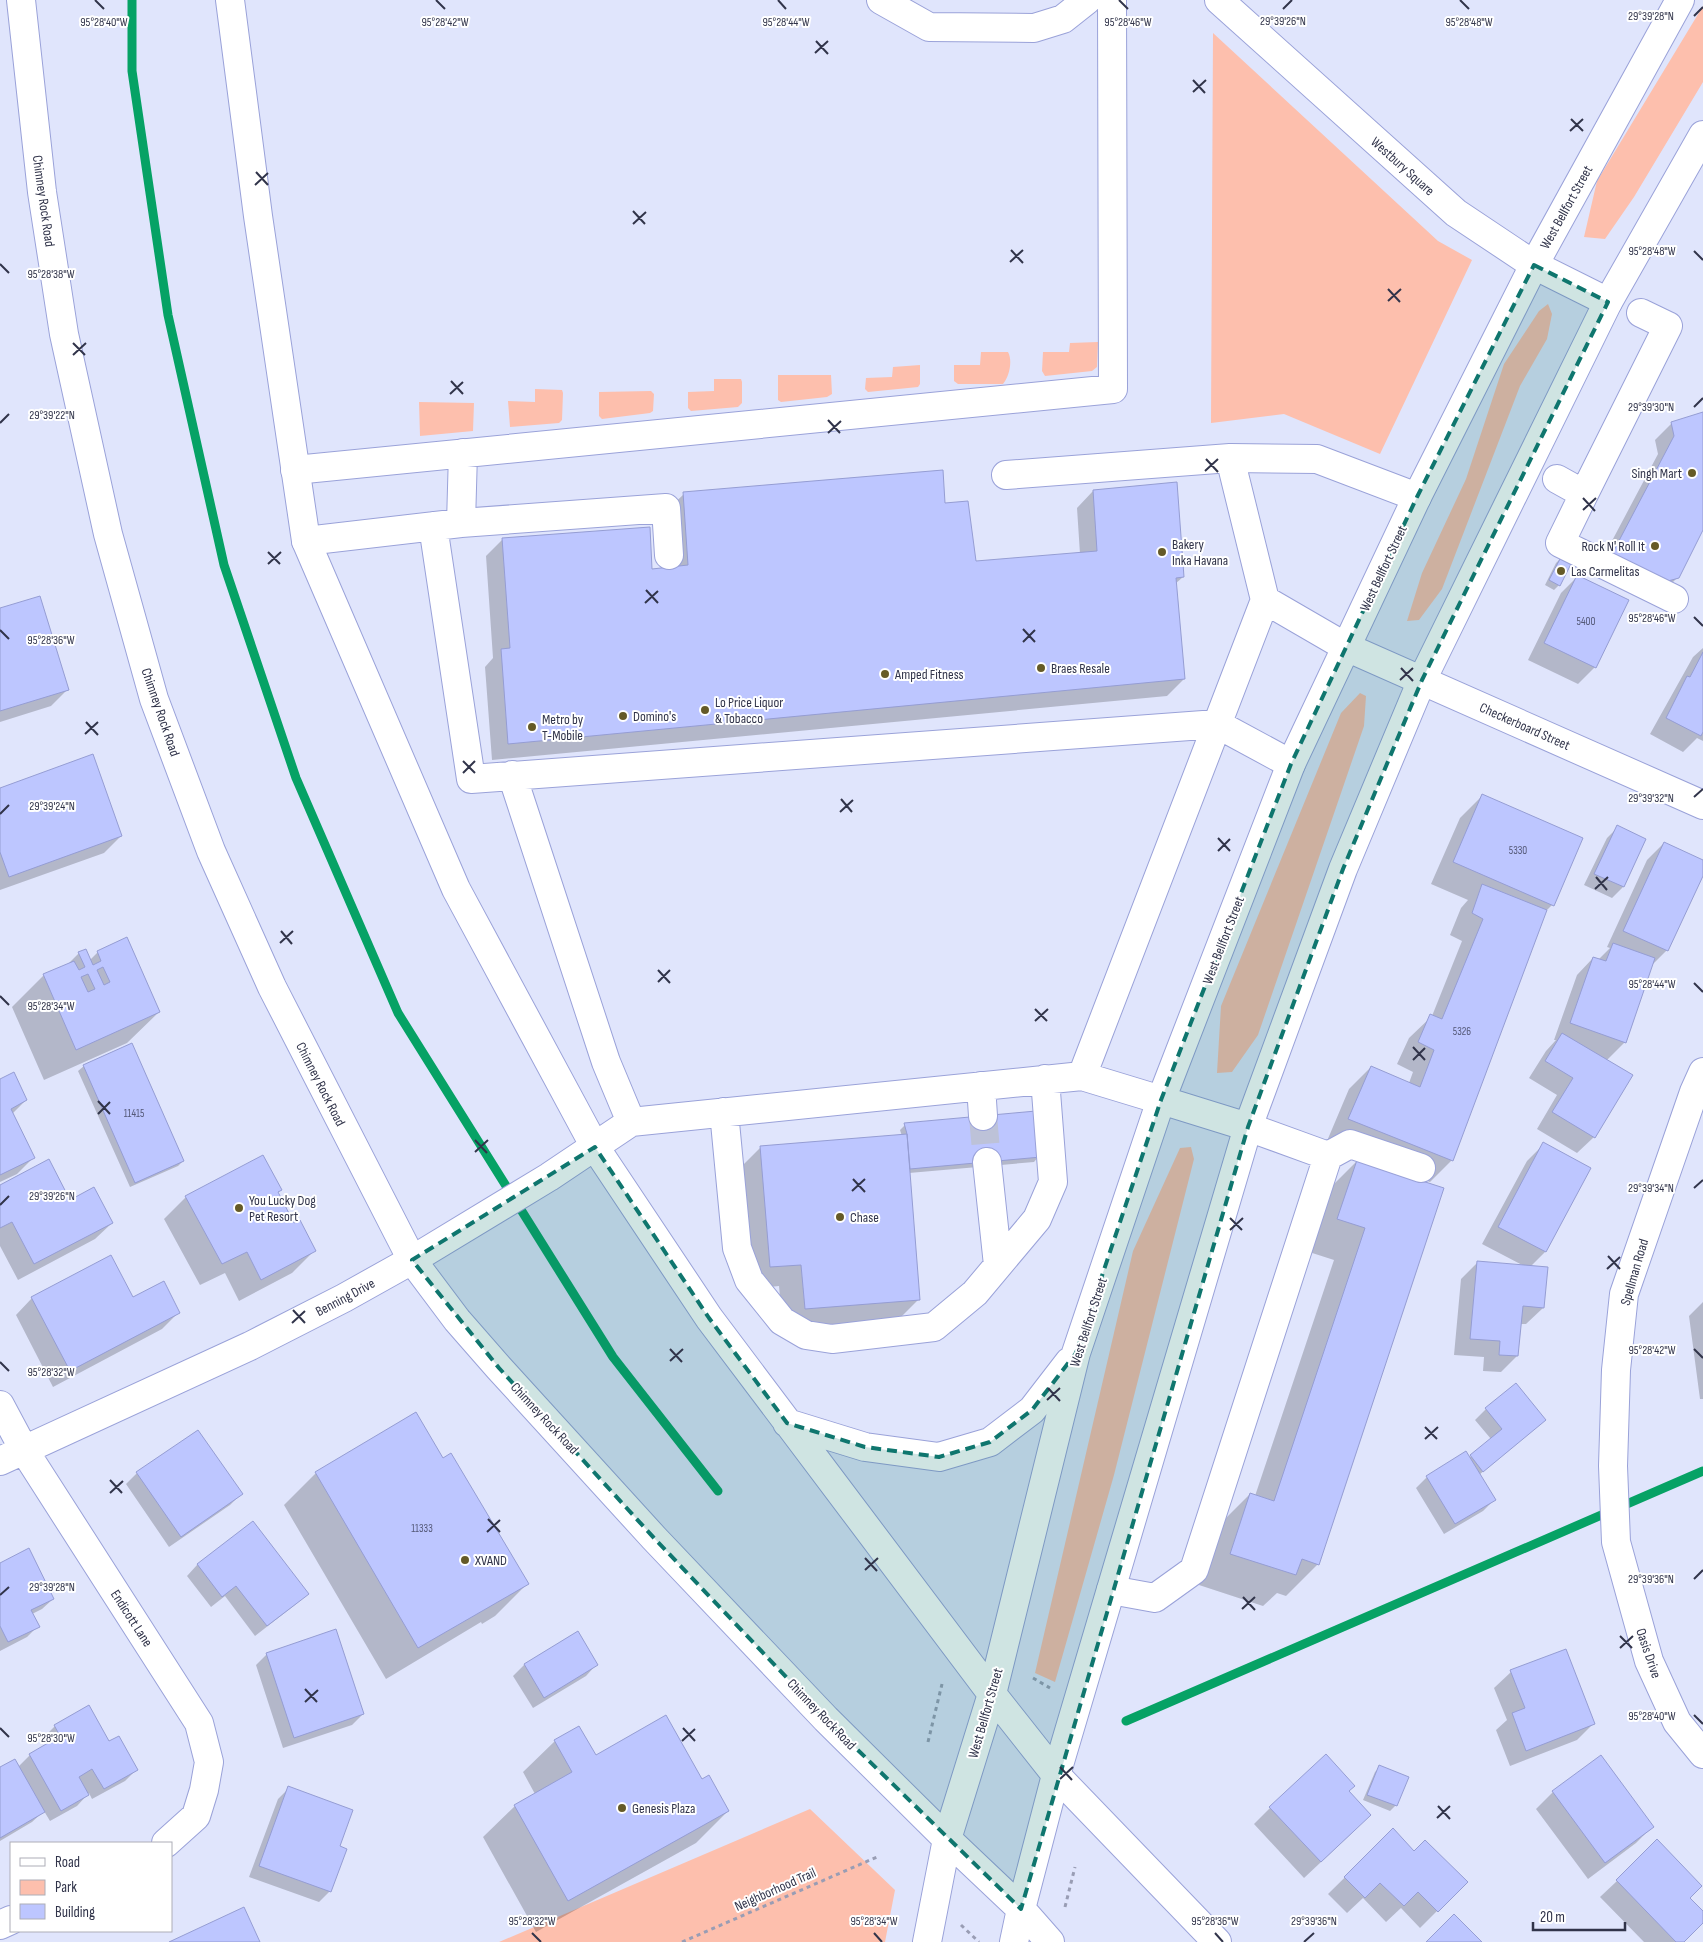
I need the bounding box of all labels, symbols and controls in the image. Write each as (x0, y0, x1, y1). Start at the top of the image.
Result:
text: 29°39'28"N (1628, 9, 1674, 24)
text: 29°39'26"N (1260, 14, 1306, 29)
text: 95°28'40"W (80, 15, 128, 30)
text: 95°28'42"W (421, 15, 469, 30)
text: 95°28'44"W (762, 15, 810, 30)
text: 95°28'46"W (1104, 15, 1152, 30)
text: 95°28'48"W (1445, 15, 1493, 30)
street label: Westbury Square (1367, 133, 1438, 199)
street label: Chimney Rock Road (29, 154, 58, 248)
street label: West Bellfort Street (1536, 163, 1596, 252)
text: 95°28'48"W (1628, 244, 1676, 259)
text: 95°28'38"W (27, 267, 75, 282)
text: 29°39'30"N (1628, 400, 1674, 415)
text: 29°39'22"N (29, 408, 75, 423)
place label: Singh Mart (1631, 465, 1682, 482)
marker: Singh Mart (1686, 467, 1698, 479)
street label: West Bellfort Street (1356, 523, 1411, 614)
place label: Bakery Inka Havana (1172, 536, 1228, 569)
place label: Rock N' Roll It (1582, 538, 1645, 555)
marker: Rock N' Roll It (1649, 540, 1661, 552)
marker: Bakery Inka Havana (1156, 546, 1168, 558)
place label: Las Carmelitas (1571, 563, 1640, 580)
marker: Las Carmelitas (1555, 565, 1567, 577)
text: 95°28'46"W (1628, 611, 1676, 626)
house number: 5400 (1577, 615, 1596, 628)
text: 95°28'36"W (27, 633, 75, 648)
place label: Braes Resale (1051, 660, 1110, 677)
marker: Braes Resale (1035, 662, 1047, 674)
street label: Chimney Rock Road (137, 666, 184, 759)
place label: Amped Fitness (894, 666, 964, 683)
marker: Amped Fitness (879, 668, 891, 680)
place label: Lo Price Liquor & Tobacco (715, 694, 783, 727)
street label: Checkerboard Street (1477, 699, 1573, 754)
marker: Lo Price Liquor & Tobacco (699, 704, 711, 716)
place label: Domino's (633, 708, 676, 725)
marker: Domino's (617, 710, 629, 722)
place label: Metro by T-Mobile (542, 711, 584, 744)
marker: Metro by T-Mobile (526, 721, 538, 733)
text: 29°39'32"N (1628, 791, 1674, 806)
text: 29°39'24"N (29, 799, 75, 814)
house number: 5330 (1509, 844, 1527, 857)
street label: West Bellfort Street (1199, 894, 1248, 987)
text: 95°28'44"W (1628, 977, 1676, 992)
text: 95°28'34"W (27, 999, 75, 1014)
house number: 5326 (1453, 1025, 1471, 1038)
street label: Chimney Rock Road (292, 1039, 349, 1129)
house number: 11415 (124, 1107, 144, 1120)
text: 29°39'34"N (1628, 1181, 1674, 1196)
text: 29°39'26"N (29, 1189, 75, 1204)
place label: You Lucky Dog Pet Resort (249, 1192, 316, 1225)
marker: You Lucky Dog Pet Resort (233, 1202, 245, 1214)
place label: Chase (850, 1209, 879, 1226)
marker: Chase (834, 1211, 846, 1223)
street label: Spellman Road (1617, 1237, 1652, 1307)
street label: Benning Drive (313, 1275, 378, 1320)
street label: West Bellfort Street (1066, 1275, 1111, 1369)
text: 95°28'42"W (1628, 1343, 1676, 1358)
text: 95°28'32"W (27, 1365, 75, 1380)
street label: Chimney Rock Road (507, 1379, 582, 1458)
house number: 11333 (411, 1522, 433, 1535)
place label: XVAND (474, 1552, 507, 1569)
marker: XVAND (459, 1554, 471, 1566)
text: 29°39'36"N (1628, 1572, 1674, 1587)
text: 29°39'28"N (29, 1580, 75, 1595)
street label: Endicott Lane (107, 1587, 156, 1650)
street label: Oasis Drive (1632, 1626, 1665, 1680)
street label: West Bellfort Street (965, 1666, 1006, 1760)
street label: Chimney Rock Road (784, 1675, 860, 1754)
text: 95°28'40"W (1628, 1709, 1676, 1724)
text: 95°28'30"W (27, 1731, 75, 1746)
place label: Genesis Plaza (632, 1800, 695, 1817)
marker: Genesis Plaza (616, 1802, 628, 1814)
legend (10, 1842, 172, 1932)
text: Road (55, 1853, 80, 1872)
street label: Neighborhood Trail (732, 1864, 819, 1915)
text: Park (55, 1878, 77, 1897)
scale bar (1533, 1900, 1626, 1932)
text: Building (55, 1903, 95, 1922)
text: 20 m (1540, 1908, 1565, 1927)
text: 95°28'32"W (508, 1914, 556, 1929)
text: 95°28'34"W (850, 1914, 898, 1929)
text: 95°28'36"W (1191, 1914, 1239, 1929)
text: 29°39'36"N (1291, 1914, 1337, 1929)

